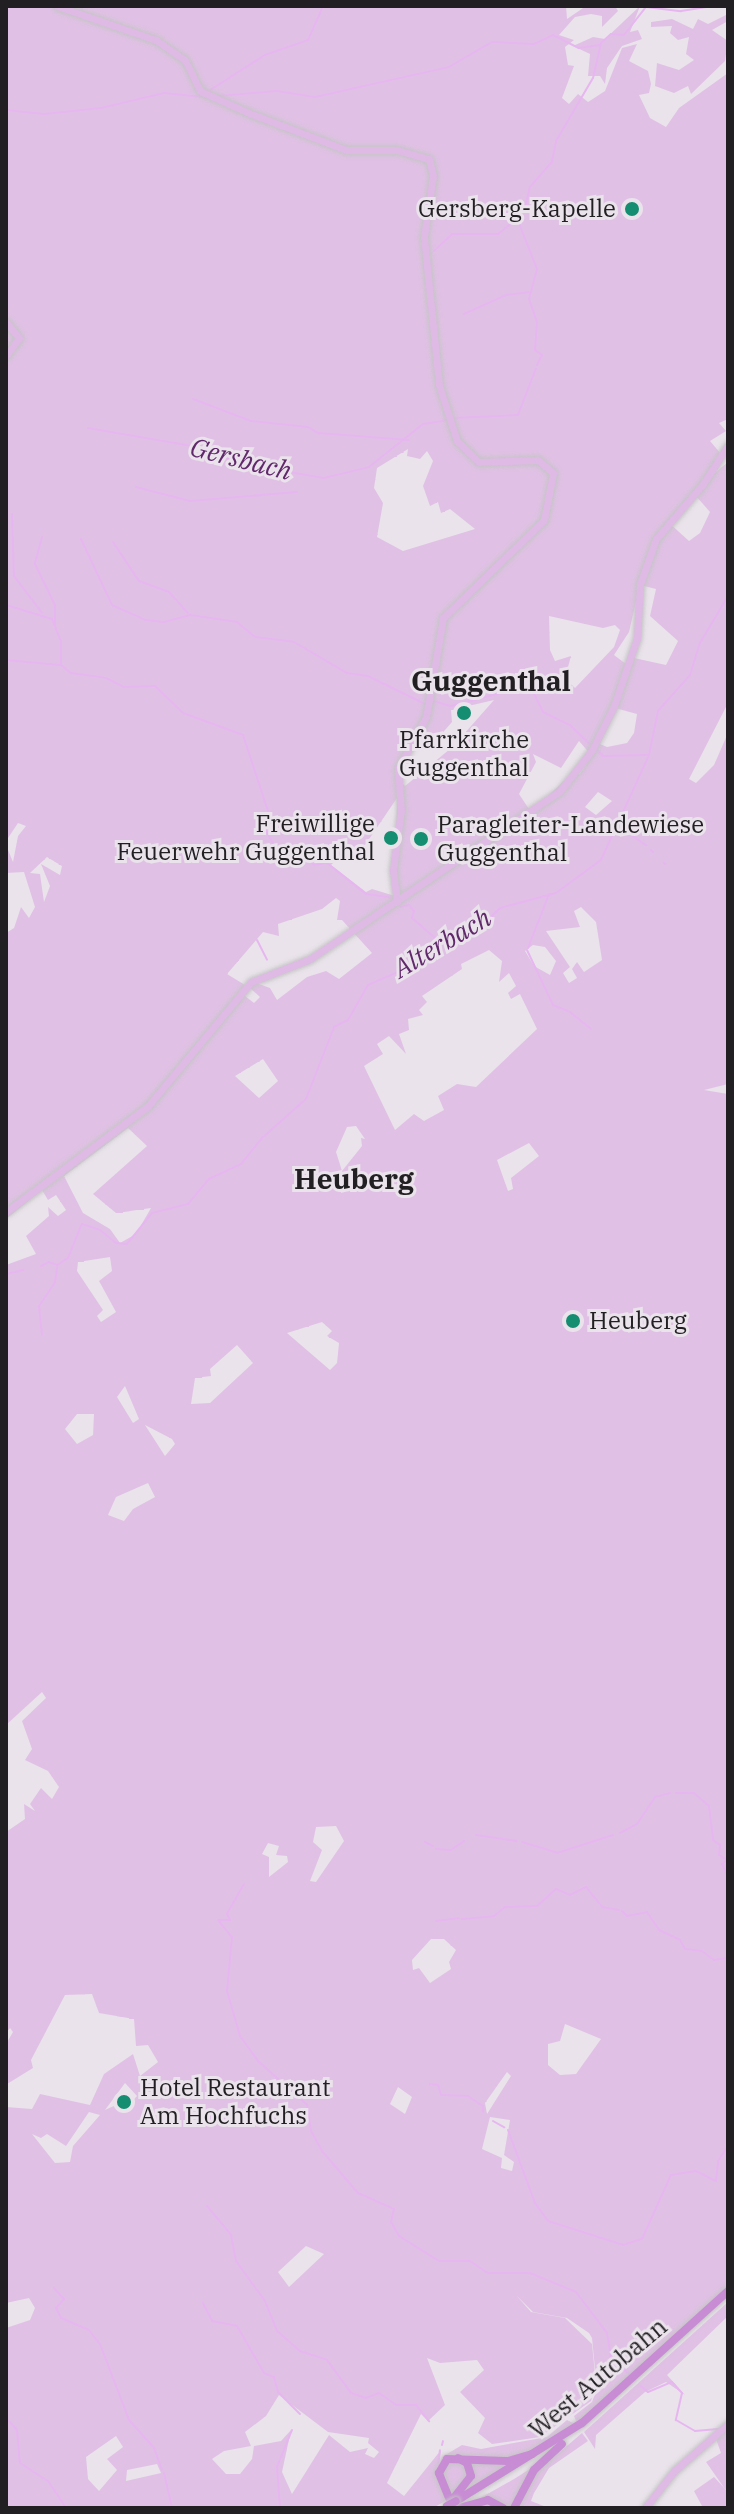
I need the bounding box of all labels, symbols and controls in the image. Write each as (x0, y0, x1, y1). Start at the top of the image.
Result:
place label: Gersberg-Kapelle (418, 195, 616, 223)
marker: Gersberg-Kapelle (623, 200, 641, 218)
water label: Gersbach (187, 431, 295, 487)
district label: Guggenthal (411, 664, 571, 698)
marker: Pfarrkirche Guggenthal (455, 704, 473, 722)
place label: Pfarrkirche Guggenthal (399, 726, 529, 782)
place label: Freiwillige Feuerwehr Guggenthal (116, 810, 375, 866)
place label: Paragleiter-Landewiese Guggenthal (437, 811, 704, 867)
marker: Freiwillige Feuerwehr Guggenthal (382, 829, 400, 847)
marker: Paragleiter-Landewiese Guggenthal (412, 830, 430, 848)
water label: Alterbach (387, 902, 497, 984)
district label: Heuberg (294, 1162, 414, 1196)
place label: Heuberg (589, 1307, 687, 1335)
marker: Heuberg (564, 1312, 582, 1330)
place label: Hotel Restaurant Am Hochfuchs (140, 2074, 331, 2130)
marker: Hotel Restaurant Am Hochfuchs (115, 2093, 133, 2111)
street label: West Autobahn (523, 2312, 673, 2444)

